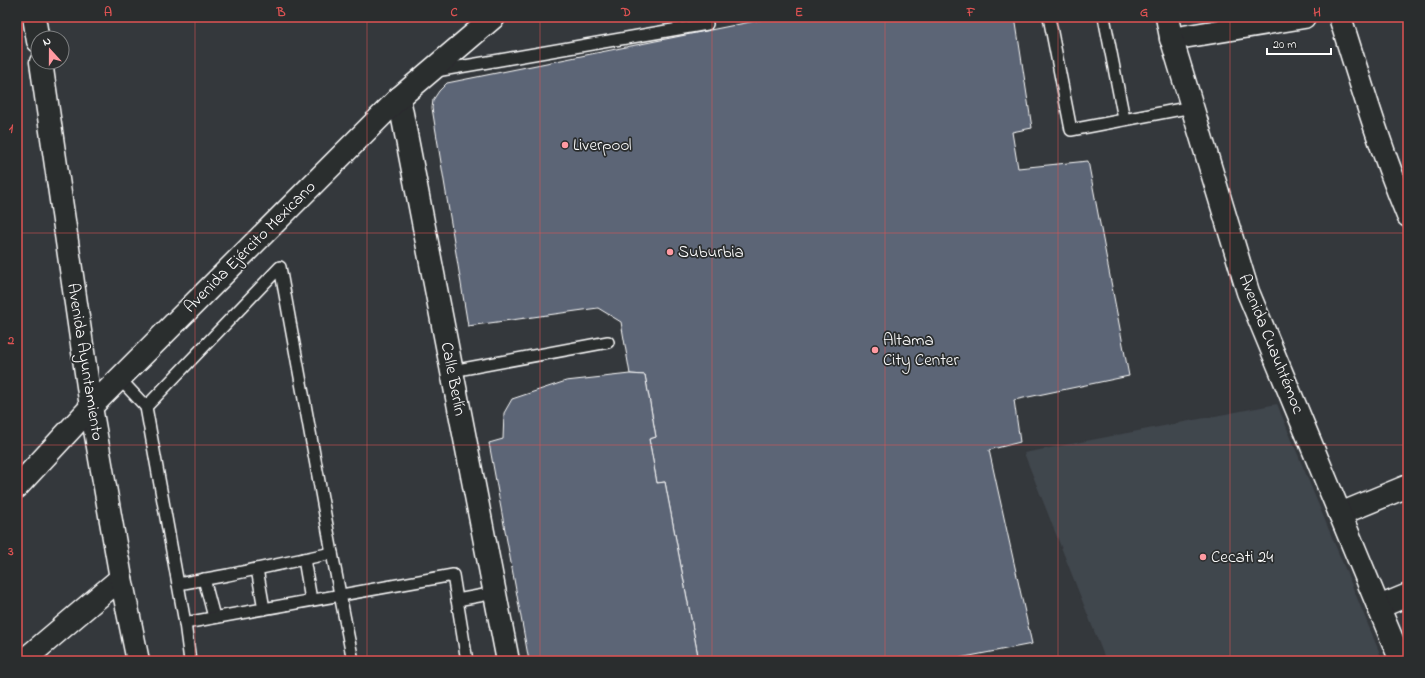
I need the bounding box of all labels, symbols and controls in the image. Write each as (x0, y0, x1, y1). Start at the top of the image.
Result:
text: A (104, 3, 112, 22)
text: B (276, 3, 286, 22)
text: C (450, 3, 458, 22)
text: D (620, 3, 631, 22)
text: E (795, 3, 803, 22)
text: F (966, 3, 976, 22)
text: G (1140, 3, 1148, 22)
text: H (1313, 3, 1321, 22)
north arrow (30, 30, 70, 70)
scale bar (1267, 30, 1331, 56)
text: N (40, 33, 53, 50)
text: 20 m (1273, 36, 1296, 54)
text: 1 (9, 119, 14, 138)
place label: Liverpool (573, 133, 632, 158)
marker: Liverpool (560, 140, 570, 150)
street label: Avenida Ejército Mexicano (178, 175, 322, 319)
place label: Suburbia (678, 240, 744, 265)
marker: Suburbia (665, 247, 675, 257)
street label: Avenida Cuauhtémoc (1232, 271, 1311, 418)
street label: Avenida Ayuntamiento (59, 281, 110, 443)
place label: Altama City Center (883, 328, 959, 374)
text: 2 (7, 331, 15, 350)
street label: Calle Berlín (434, 340, 472, 418)
marker: Altama City Center (870, 345, 880, 355)
text: 3 (7, 542, 14, 561)
place label: Cecati 24 (1211, 545, 1273, 570)
marker: Cecati 24 (1198, 552, 1208, 562)

